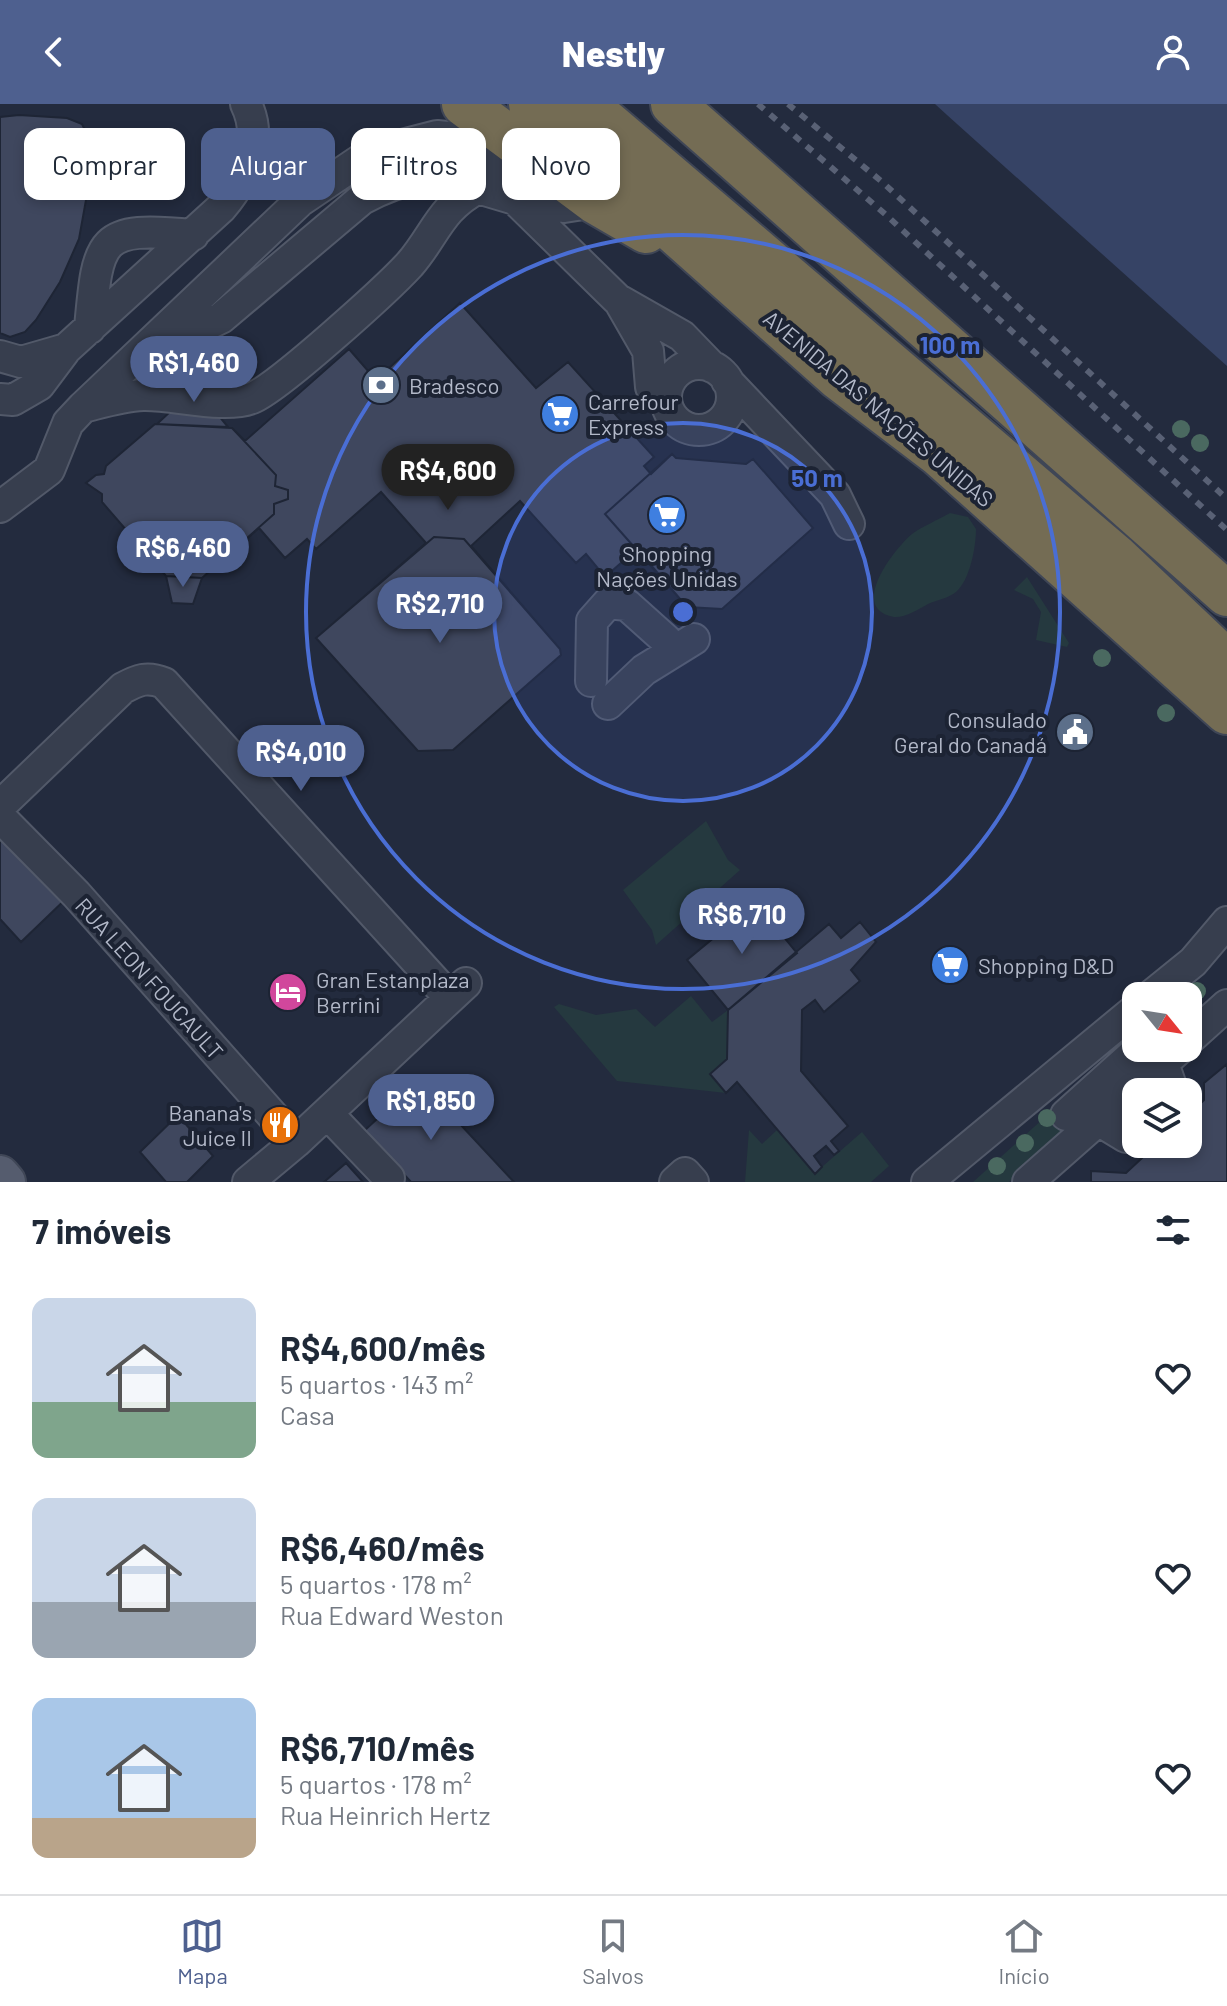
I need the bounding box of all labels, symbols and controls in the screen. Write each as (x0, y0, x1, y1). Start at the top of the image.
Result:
icon: back (32, 30, 76, 74)
icon: person (1151, 30, 1195, 74)
text: Nestly (562, 31, 665, 74)
chip: Comprar (24, 128, 185, 200)
chip: Alugar (201, 128, 335, 200)
chip: Filtros (351, 128, 486, 200)
chip: Novo (502, 128, 620, 200)
street label: AVENIDA DAS NAÇÕES UNIDAS (759, 304, 999, 512)
text: 100 m (920, 330, 980, 359)
pin: R$1,460 (120, 336, 268, 404)
text: R$1,460 (148, 346, 240, 377)
bank icon: Bradesco (360, 364, 402, 406)
place label: Bradesco (409, 372, 500, 398)
place label: Carrefour Express (588, 388, 679, 439)
supermarket icon: Carrefour Express (539, 393, 581, 435)
pin: R$4,600 (374, 444, 522, 512)
text: R$4,600 (399, 454, 497, 485)
text: 50 m (791, 463, 843, 492)
supermarket icon: Shopping Nações Unidas (646, 494, 688, 536)
pin: R$6,460 (109, 521, 257, 589)
text: R$6,460 (135, 531, 231, 562)
place label: Shopping Nações Unidas (596, 540, 738, 591)
pin: R$2,710 (366, 577, 514, 645)
text: R$2,710 (395, 587, 485, 618)
centre of rings (669, 598, 697, 626)
place label: Consulado Geral do Canadá (894, 706, 1047, 757)
public building icon: Consulado Geral do Canadá (1054, 711, 1096, 753)
pin: R$4,010 (227, 725, 375, 793)
text: R$4,010 (255, 735, 347, 766)
pin: R$6,710 (668, 888, 816, 956)
street label: RUA LEON FOUCAULT (71, 892, 229, 1064)
text: R$6,710 (698, 898, 786, 929)
supermarket icon: Shopping D&D (929, 944, 971, 986)
place label: Shopping D&D (978, 952, 1114, 978)
place label: Gran Estanplaza Berrini (316, 966, 469, 1017)
hotel icon: Gran Estanplaza Berrini (267, 971, 309, 1013)
north arrow (1122, 982, 1202, 1062)
map controls (1122, 982, 1202, 1158)
pin: R$1,850 (357, 1074, 505, 1142)
button: layers (1122, 1078, 1202, 1158)
text: R$1,850 (386, 1084, 476, 1115)
place label: Banana's Juice II (169, 1099, 252, 1150)
restaurant icon: Banana's Juice II (259, 1104, 301, 1146)
icon: filters (1151, 1208, 1195, 1252)
text: 7 imóveis (32, 1210, 171, 1251)
text: R$4,600/mês (280, 1327, 486, 1368)
icon: home (96, 1330, 192, 1426)
icon: heart (1151, 1356, 1195, 1400)
text: 5 quartos · 143 m² (280, 1368, 474, 1399)
text: Casa (280, 1399, 335, 1430)
text: R$6,460/mês (280, 1527, 485, 1568)
icon: home (96, 1530, 192, 1626)
icon: heart (1151, 1556, 1195, 1600)
text: 5 quartos · 178 m² (280, 1568, 472, 1599)
text: Rua Edward Weston (280, 1599, 504, 1630)
text: R$6,710/mês (280, 1727, 475, 1768)
icon: home (96, 1730, 192, 1826)
icon: heart (1151, 1756, 1195, 1800)
text: 5 quartos · 178 m² (280, 1768, 472, 1799)
text: Rua Heinrich Hertz (280, 1799, 490, 1830)
tab: Mapa (177, 1914, 228, 1988)
tab: Salvos (582, 1914, 644, 1988)
tab: Início (998, 1914, 1050, 1988)

